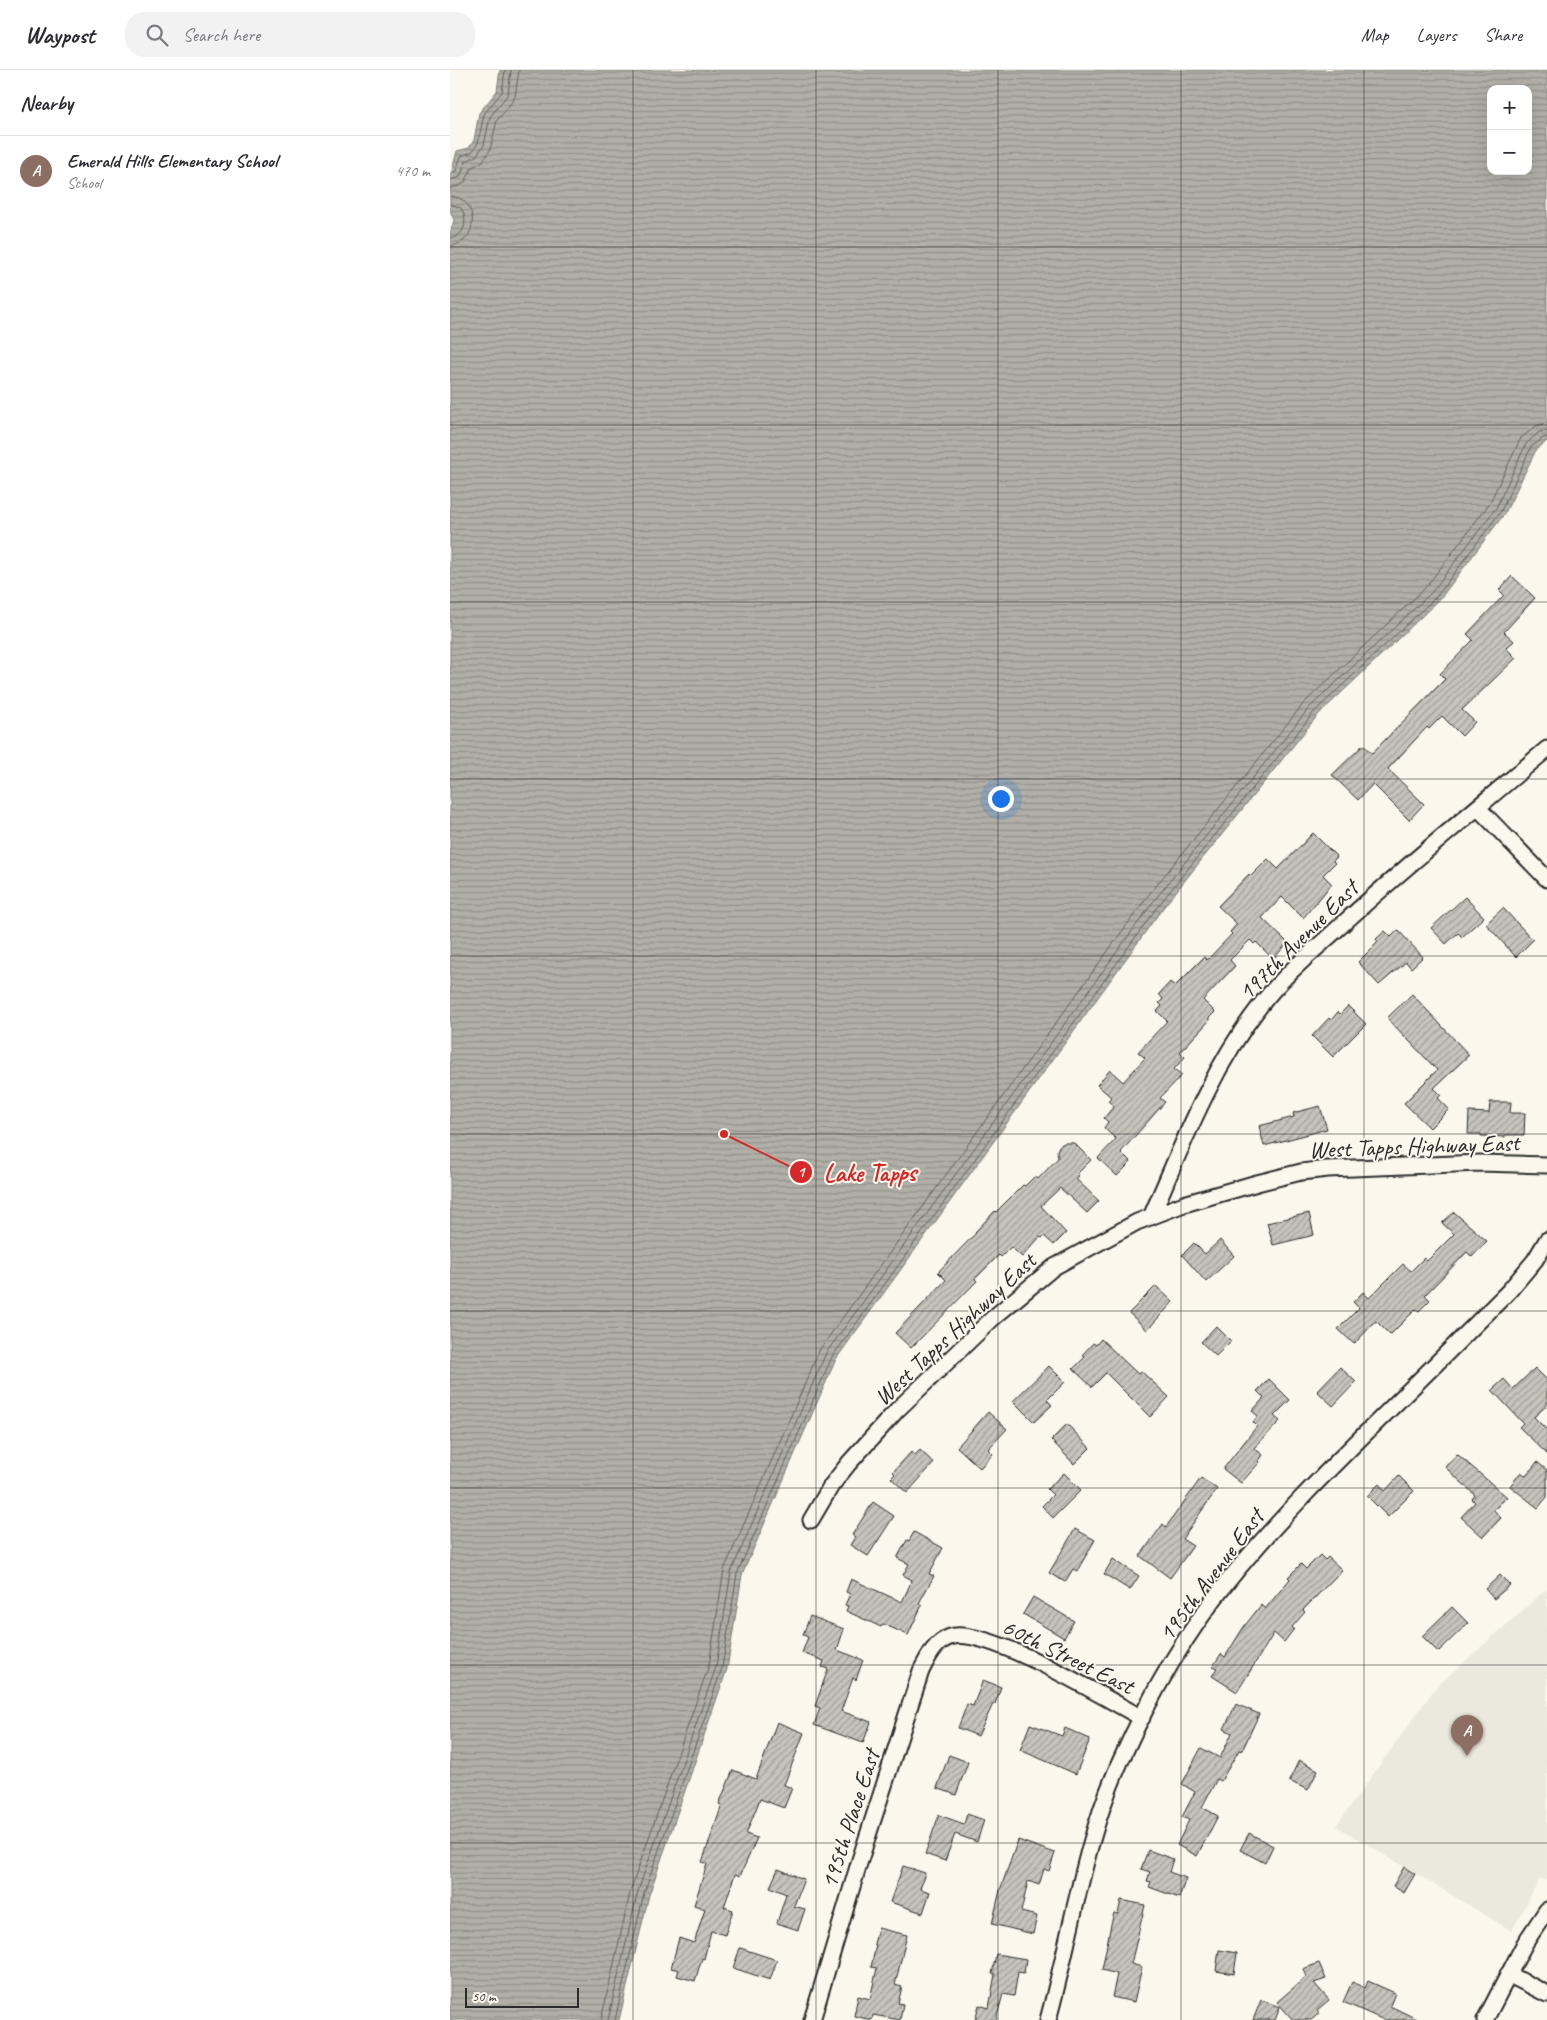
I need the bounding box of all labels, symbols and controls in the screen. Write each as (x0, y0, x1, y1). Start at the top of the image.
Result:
search box (125, 12, 475, 57)
text: Waypost (25, 20, 95, 50)
icon: search (143, 21, 171, 49)
text: Search here (183, 23, 260, 47)
text: Map (1361, 24, 1389, 46)
text: Layers (1417, 24, 1456, 46)
text: Share (1484, 24, 1522, 46)
map controls (1487, 85, 1532, 175)
button: + (1487, 85, 1532, 130)
text: Nearby (20, 90, 73, 116)
button: − (1487, 130, 1532, 175)
text: Emerald Hills Elementary School (67, 149, 277, 173)
text: A (32, 161, 40, 181)
text: 470 m (396, 161, 430, 181)
text: School (67, 173, 101, 193)
your location (988, 786, 1014, 812)
street label: 197th Avenue East (1232, 872, 1366, 1006)
street label: West Tapps Highway East (1308, 1127, 1522, 1165)
callout: Lake Tapps (788, 1152, 927, 1192)
text: Lake Tapps (824, 1157, 919, 1189)
text: 1 (798, 1163, 807, 1182)
street label: West Tapps Highway East (868, 1245, 1044, 1412)
street label: 195th Avenue East (1152, 1501, 1272, 1647)
street label: 60th Street East (997, 1611, 1140, 1702)
pin: A (1451, 1715, 1483, 1756)
street label: 195th Place East (814, 1743, 887, 1892)
scale bar (465, 1985, 579, 2008)
text: 50 m (472, 1988, 496, 2005)

